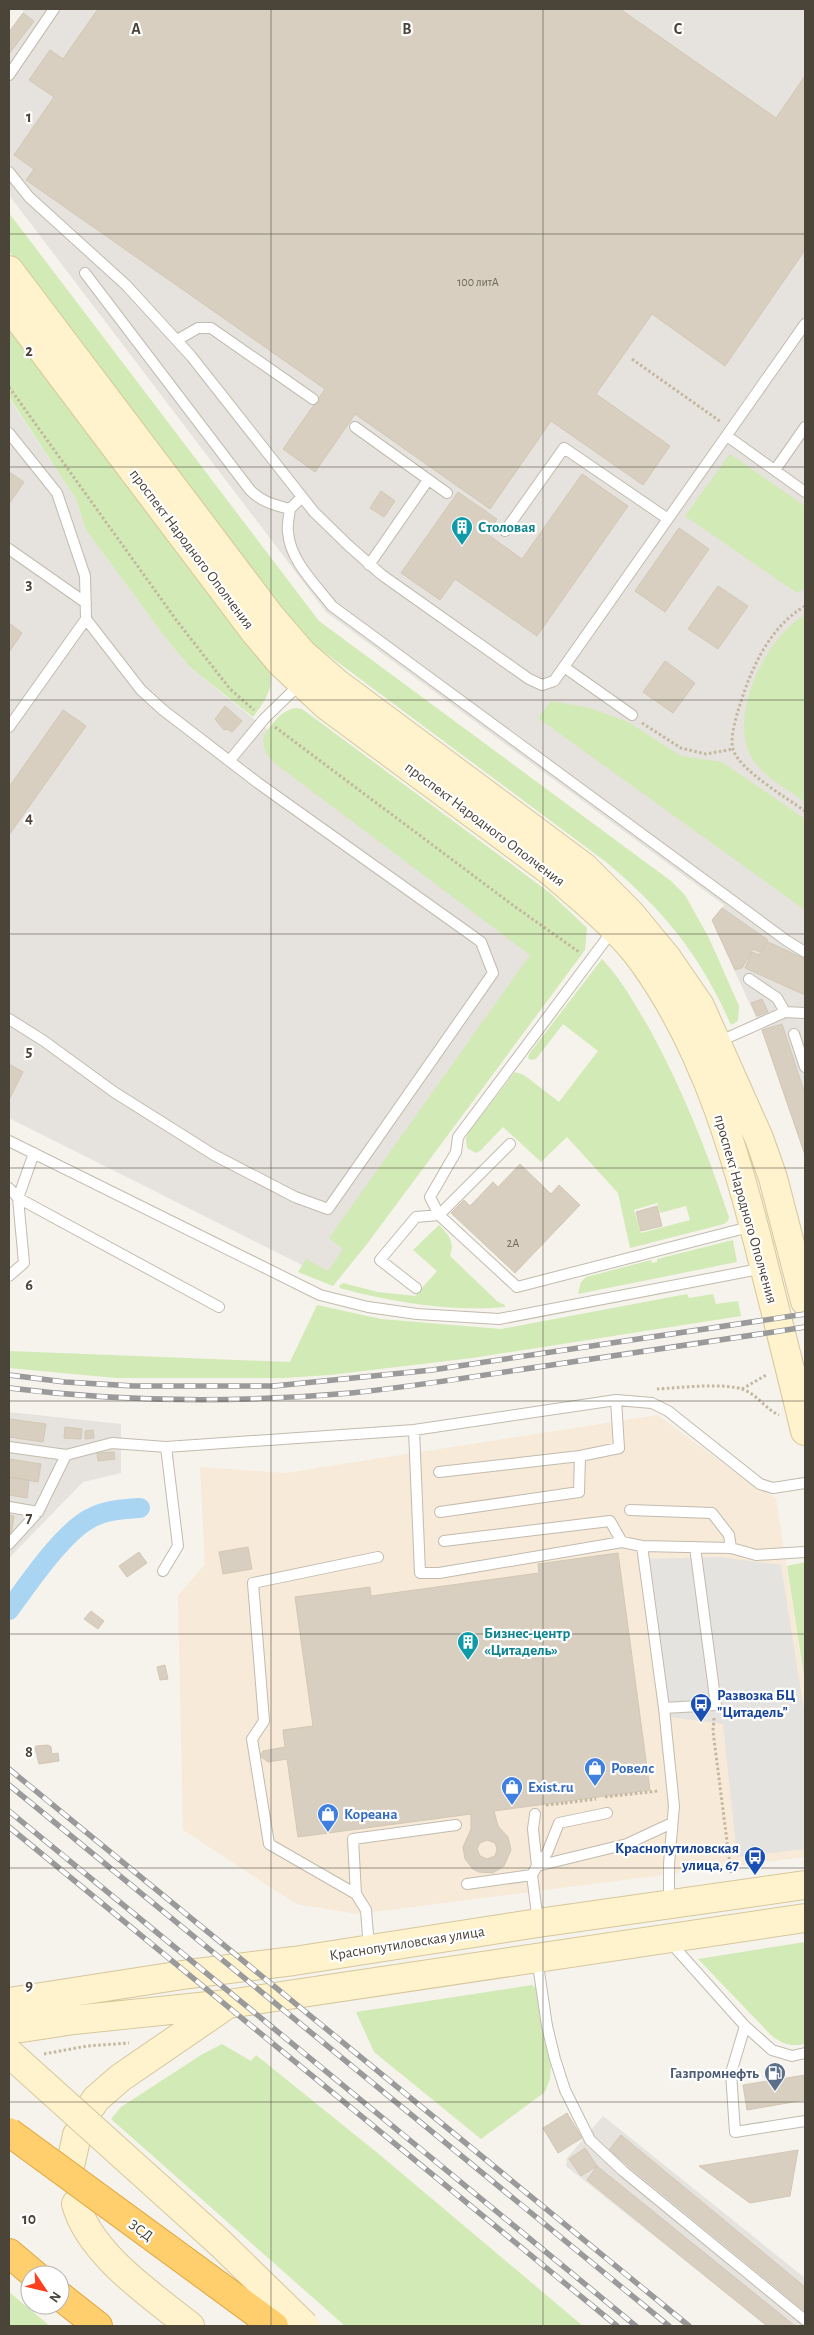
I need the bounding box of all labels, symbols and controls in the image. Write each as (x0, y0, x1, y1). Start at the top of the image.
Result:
text: A (131, 21, 141, 37)
text: B (402, 21, 412, 37)
text: C (674, 21, 683, 37)
text: 1 (26, 109, 32, 125)
house number: 100 литА (457, 276, 499, 288)
text: 2 (25, 343, 33, 359)
street label: проспект Народного Ополчения (127, 467, 256, 632)
building icon: Столовая (450, 515, 474, 546)
place label: Столовая (478, 520, 536, 535)
text: 3 (26, 576, 33, 592)
street label: проспект Народного Ополчения (402, 760, 567, 889)
text: 4 (25, 810, 33, 826)
text: 5 (26, 1043, 33, 1059)
street label: проспект Народного Ополчения (711, 1113, 780, 1305)
house number: 2А (507, 1237, 519, 1249)
text: 6 (25, 1277, 33, 1293)
text: 7 (26, 1510, 33, 1526)
place label: Бизнес-центр «Цитадель» (484, 1626, 570, 1658)
building icon: Бизнес-центр «Цитадель» (456, 1630, 480, 1661)
place label: Развозка БЦ "Цитадель" (717, 1688, 796, 1720)
bus stop icon: Развозка БЦ "Цитадель" (689, 1692, 713, 1723)
text: 8 (25, 1744, 33, 1760)
shop icon: Ровелс (583, 1756, 607, 1787)
place label: Ровелс (611, 1761, 654, 1776)
shop icon: Exist.ru (500, 1775, 524, 1806)
place label: Exist.ru (528, 1780, 574, 1795)
shop icon: Кореана (316, 1802, 340, 1833)
place label: Кореана (344, 1807, 398, 1822)
place label: Краснопутиловская улица, 67 (615, 1841, 740, 1873)
bus stop icon: Краснопутиловская улица, 67 (743, 1845, 767, 1876)
street label: Краснопутиловская улица (328, 1924, 486, 1963)
text: 9 (25, 1977, 33, 1993)
fuel station icon: Газпромнефть (763, 2061, 787, 2092)
place label: Газпромнефть (670, 2066, 759, 2081)
text: 10 (22, 2211, 36, 2227)
street label: ЗСД (126, 2217, 156, 2244)
north arrow (20, 2265, 70, 2315)
text: N (46, 2289, 63, 2305)

